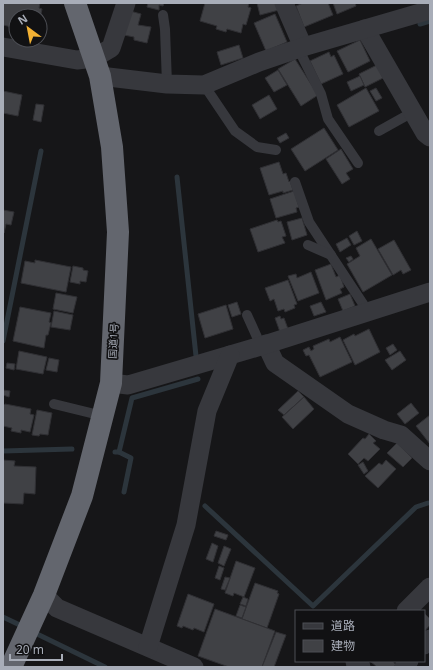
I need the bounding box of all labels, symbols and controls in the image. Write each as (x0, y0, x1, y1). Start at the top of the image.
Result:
north arrow (8, 8, 48, 48)
text: N (15, 10, 30, 28)
street label: 国道1号 (105, 323, 121, 359)
legend (295, 610, 425, 662)
text: 道路 (331, 617, 355, 634)
scale bar (10, 636, 62, 662)
text: 建物 (331, 637, 355, 654)
text: 20 m (16, 641, 44, 658)

